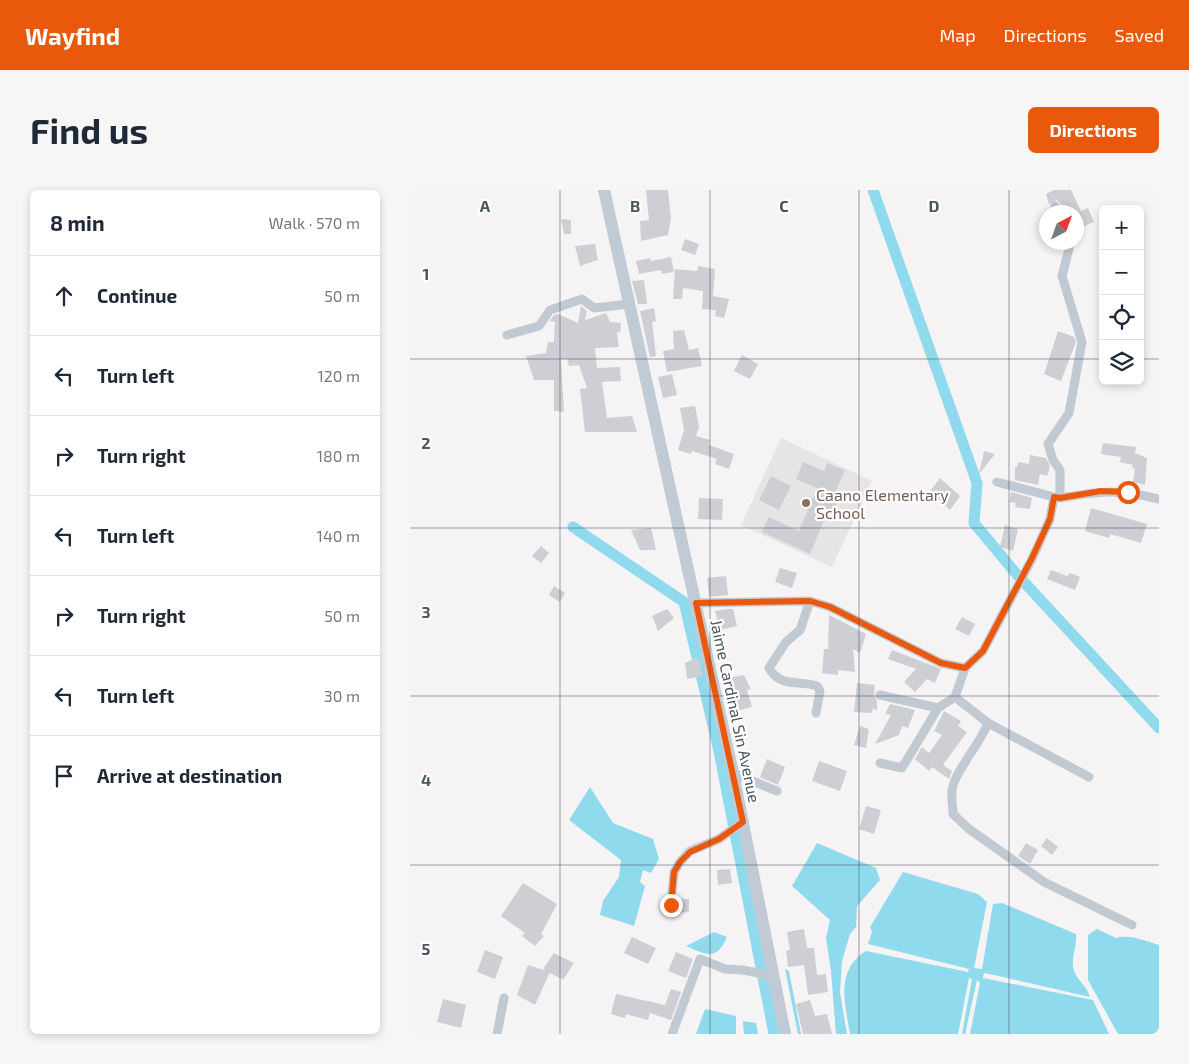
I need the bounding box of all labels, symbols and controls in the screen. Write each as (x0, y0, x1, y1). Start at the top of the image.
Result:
text: Wayfind (25, 21, 120, 50)
text: Map (939, 24, 976, 46)
text: Directions (1004, 24, 1087, 46)
text: Saved (1115, 24, 1164, 46)
button: Directions (1028, 107, 1159, 153)
text: Find us (30, 109, 148, 151)
text: A (480, 196, 491, 215)
text: B (630, 196, 640, 215)
text: C (779, 196, 789, 215)
text: D (929, 196, 940, 215)
north arrow (1039, 205, 1084, 250)
map controls (1099, 205, 1144, 385)
button: + (1099, 205, 1144, 250)
text: 8 min (50, 210, 105, 235)
text: Walk · 570 m (269, 213, 360, 232)
button: − (1099, 250, 1144, 295)
text: 1 (423, 264, 429, 283)
icon: ahead (50, 282, 78, 310)
text: Continue (97, 284, 177, 307)
text: 50 m (324, 286, 360, 305)
button: locate (1099, 295, 1144, 340)
button: layers (1099, 340, 1144, 385)
icon: left (50, 362, 78, 390)
text: Turn left (97, 364, 174, 387)
text: 120 m (317, 366, 360, 385)
text: 2 (421, 433, 431, 452)
icon: right (50, 442, 78, 470)
text: Turn right (97, 444, 185, 467)
text: 180 m (317, 446, 360, 465)
route start (1117, 481, 1140, 504)
place label: Caano Elementary School (816, 485, 949, 522)
marker: Caano Elementary School (800, 497, 812, 509)
icon: left (50, 522, 78, 550)
text: Turn left (97, 524, 174, 547)
text: 140 m (317, 526, 360, 545)
icon: right (50, 602, 78, 630)
text: 3 (421, 602, 431, 621)
text: Turn right (97, 604, 185, 627)
text: 50 m (324, 606, 360, 625)
street label: Jaime Cardinal Sin Avenue (707, 618, 765, 804)
icon: left (50, 682, 78, 710)
text: Turn left (97, 684, 174, 707)
text: 30 m (324, 686, 360, 705)
icon: arrive (50, 762, 78, 790)
text: Arrive at destination (97, 764, 282, 787)
text: 4 (421, 770, 431, 789)
route end (660, 894, 683, 917)
text: 5 (422, 939, 431, 958)

